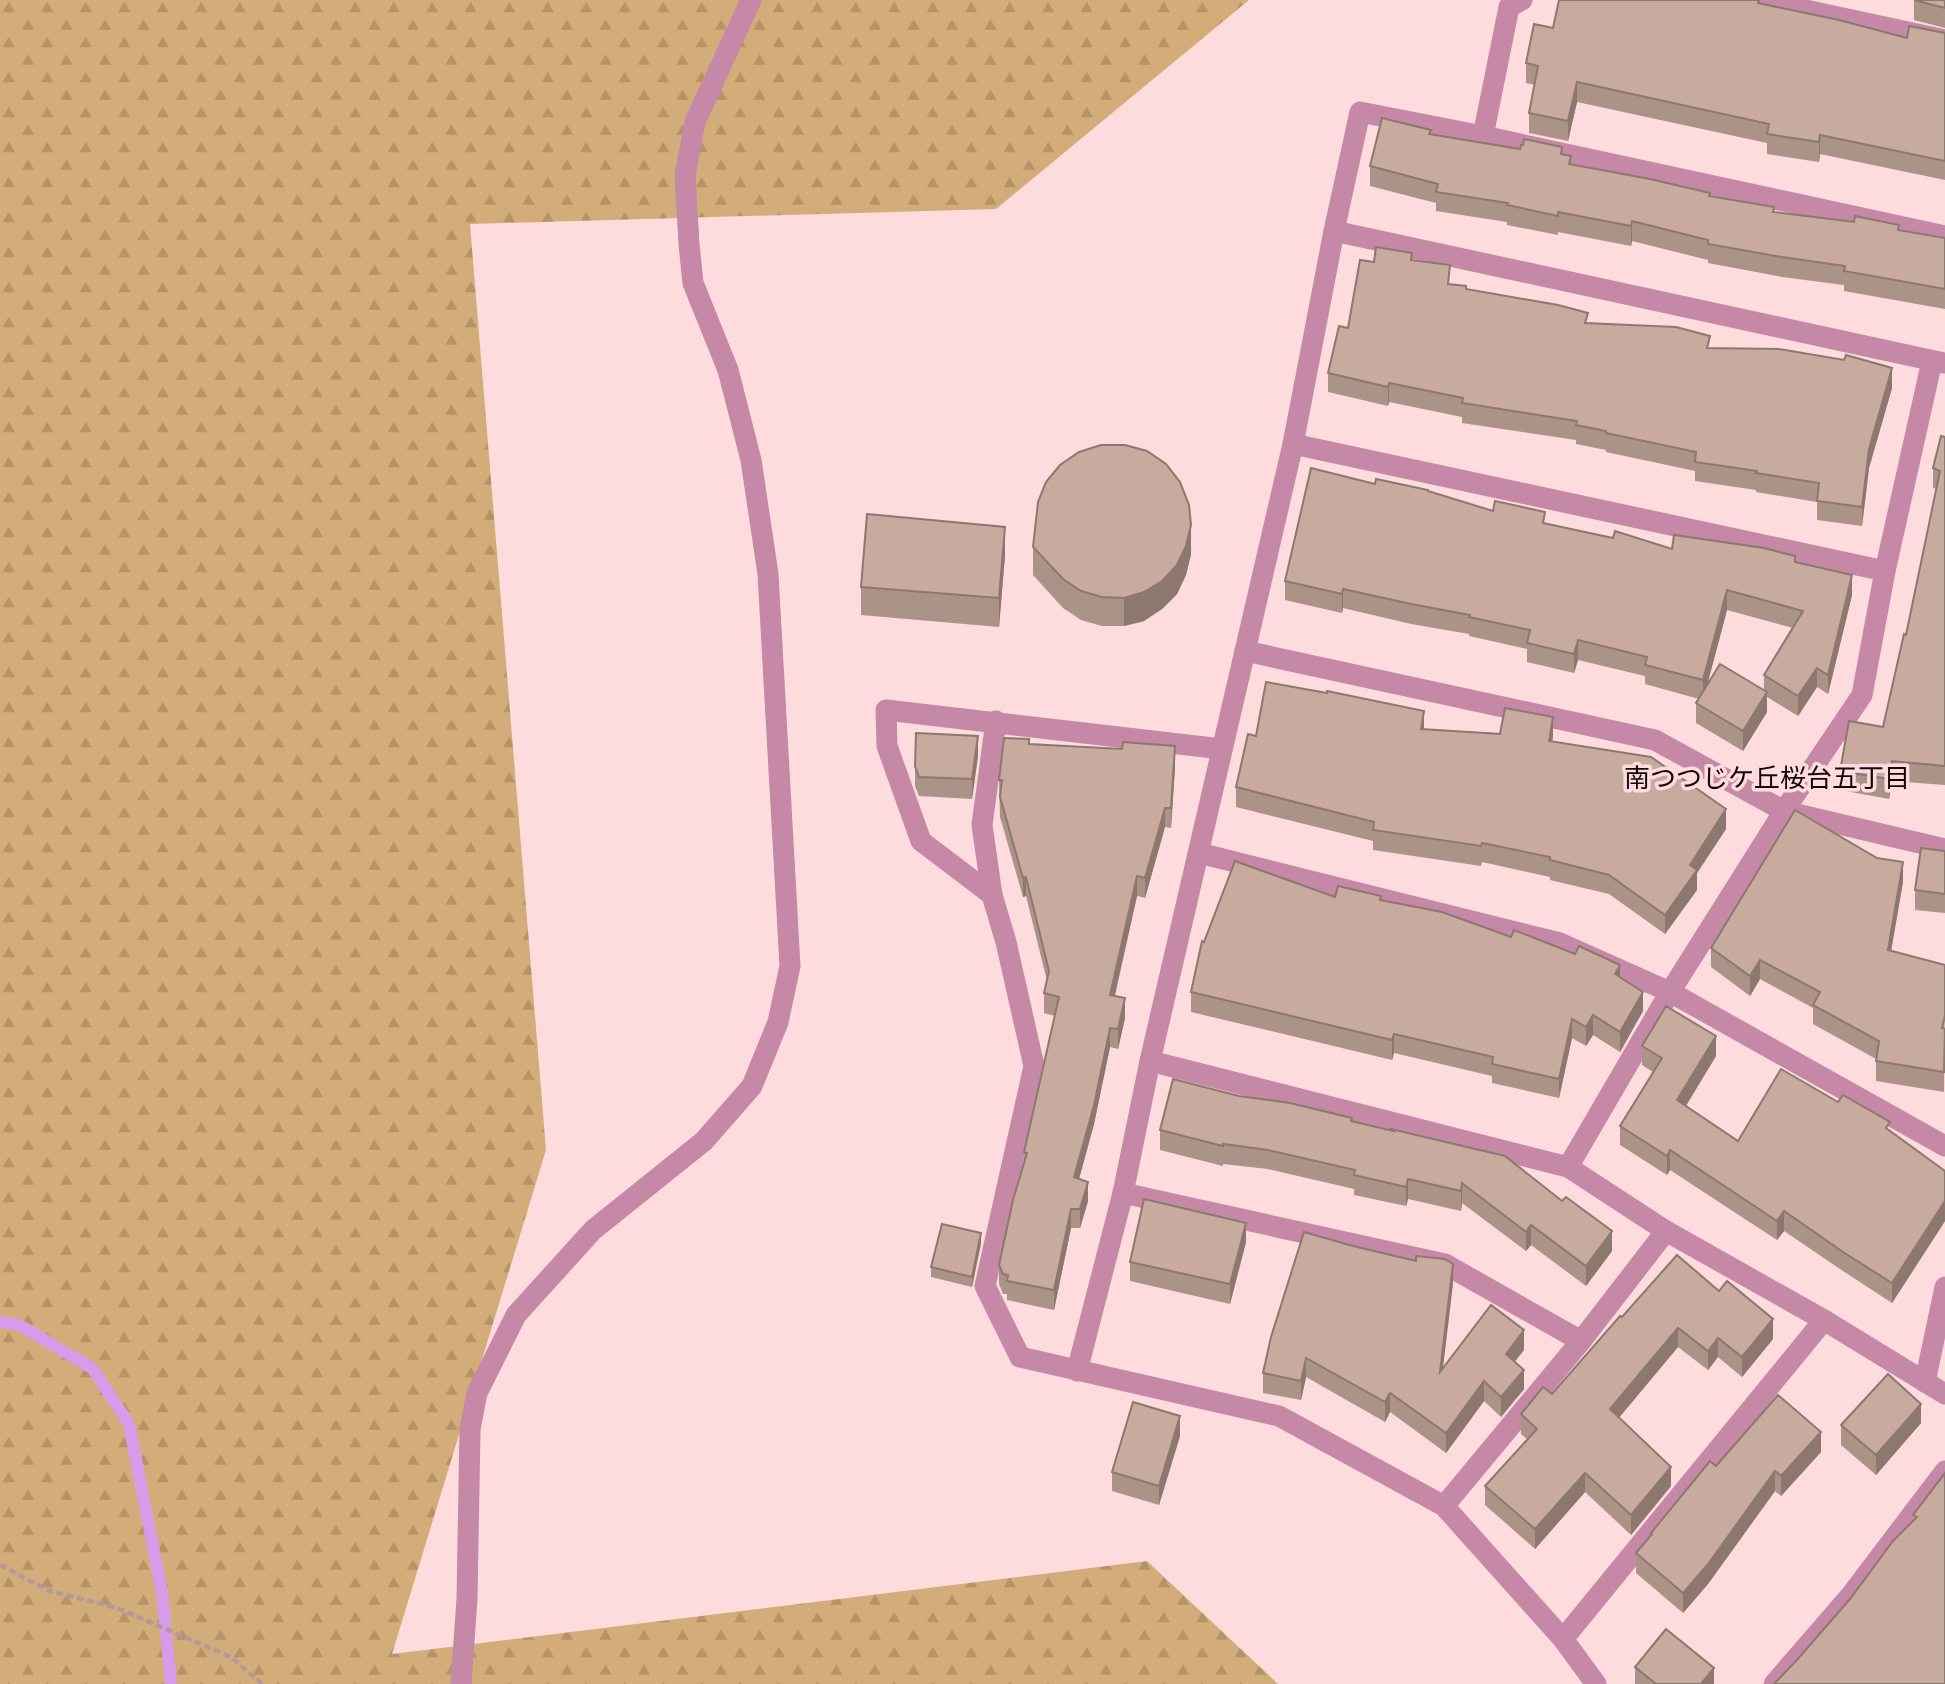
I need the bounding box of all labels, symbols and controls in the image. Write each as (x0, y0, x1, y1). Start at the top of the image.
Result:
district label: 南つつじケ丘桜台五丁目 (1624, 761, 1910, 793)

